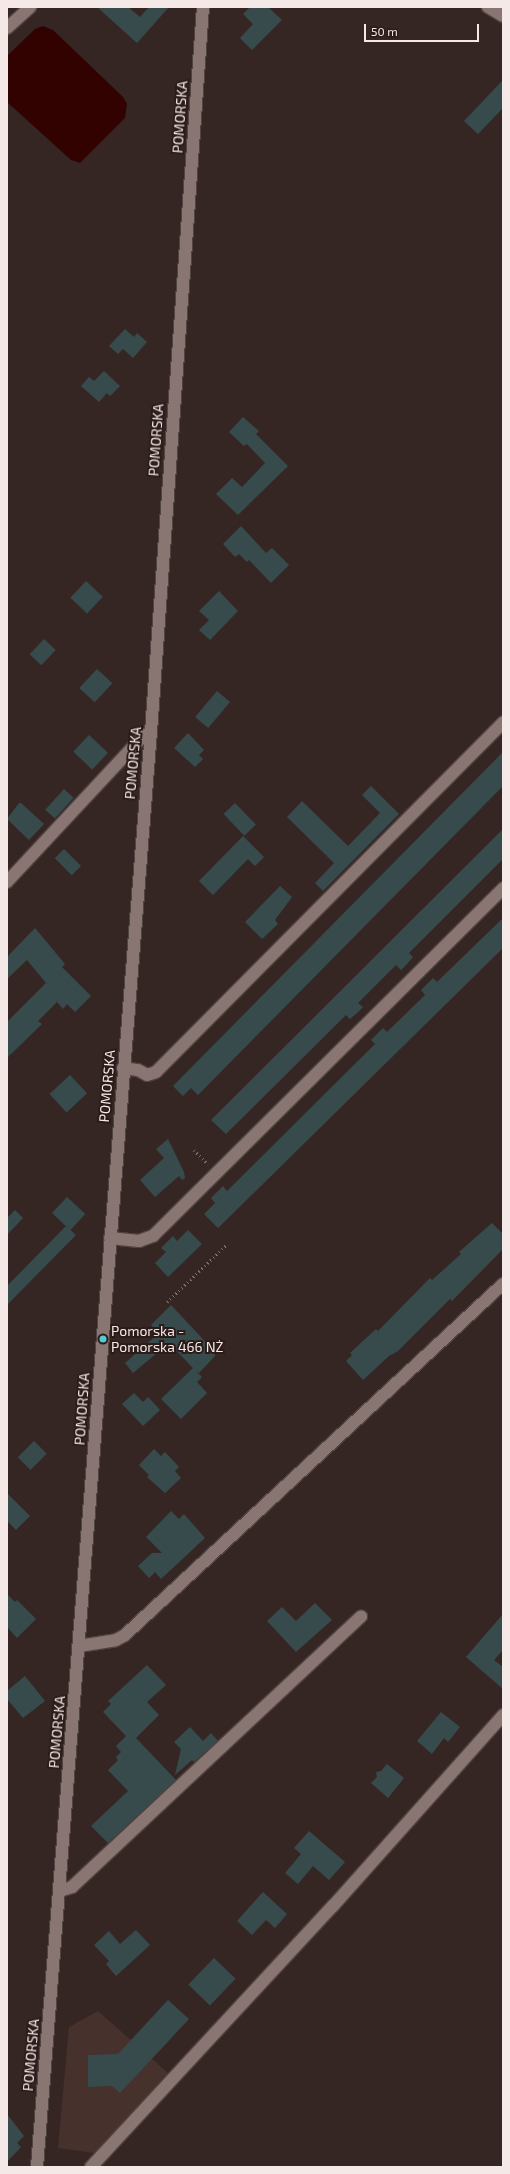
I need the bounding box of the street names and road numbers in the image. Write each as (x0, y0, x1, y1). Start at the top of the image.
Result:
street label: POMORSKA (169, 80, 191, 154)
street label: POMORSKA (145, 403, 167, 477)
street label: POMORSKA (121, 726, 145, 800)
street label: POMORSKA (95, 1049, 119, 1123)
street label: POMORSKA (71, 1372, 93, 1446)
street label: POMORSKA (45, 1695, 69, 1769)
street label: POMORSKA (19, 2018, 43, 2092)

